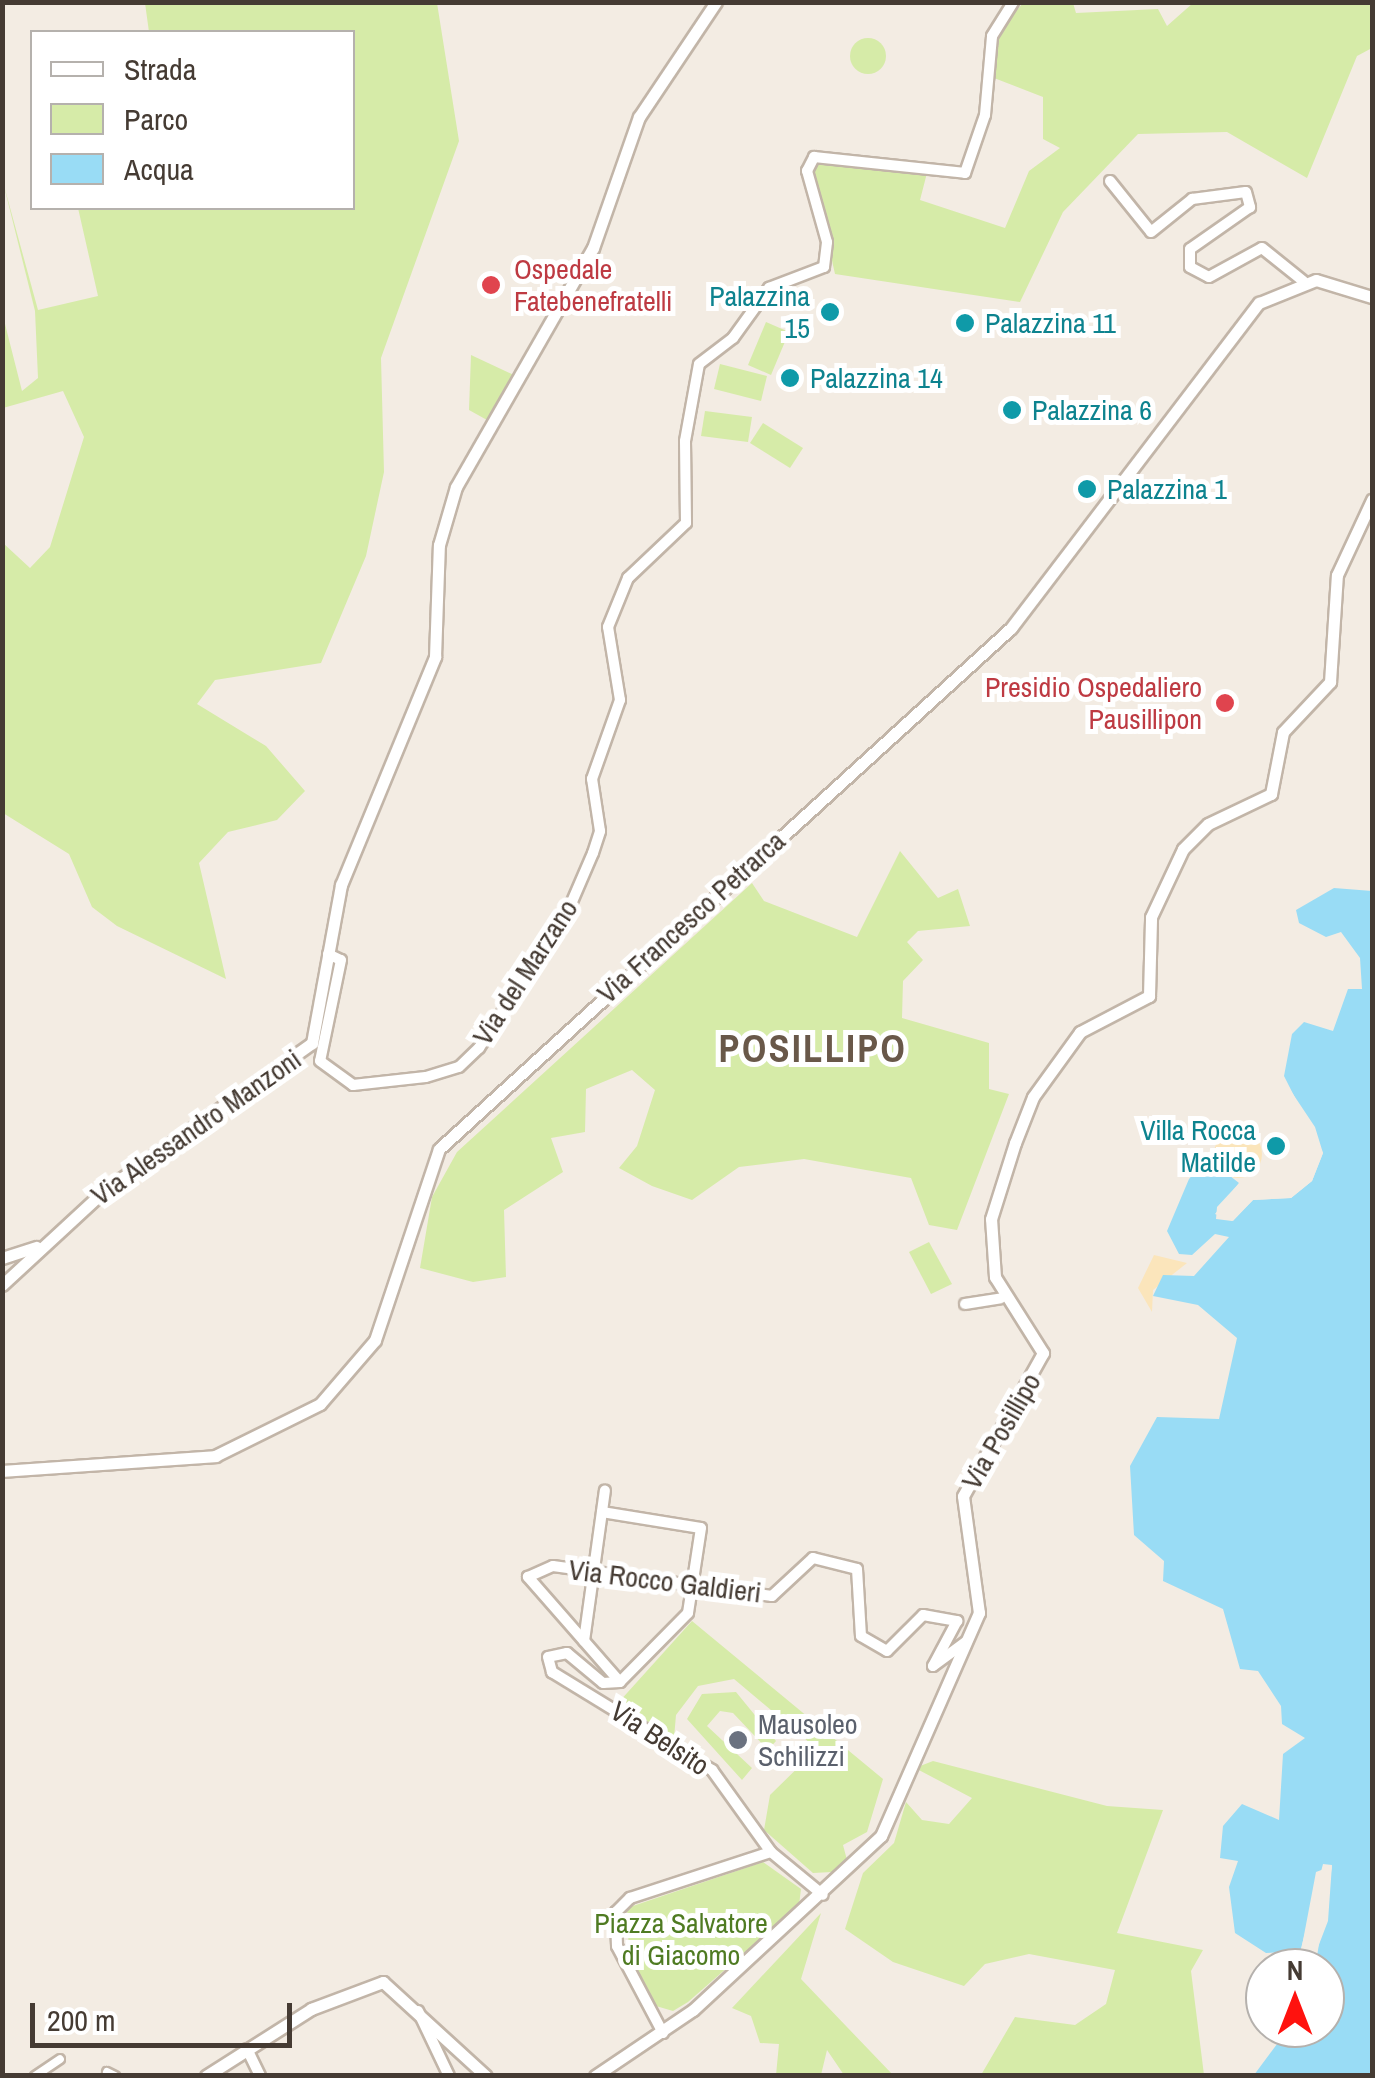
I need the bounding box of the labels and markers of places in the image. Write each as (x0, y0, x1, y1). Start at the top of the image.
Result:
place label: Ospedale Fatebenefratelli (514, 252, 672, 318)
marker: Ospedale Fatebenefratelli (478, 272, 504, 298)
place label: Palazzina 15 (709, 279, 810, 345)
marker: Palazzina 15 (819, 301, 841, 323)
place label: Palazzina 11 (985, 306, 1116, 340)
marker: Palazzina 11 (954, 312, 976, 334)
place label: Palazzina 14 (810, 361, 943, 395)
marker: Palazzina 14 (779, 367, 801, 389)
place label: Palazzina 6 (1032, 393, 1152, 427)
marker: Palazzina 6 (1001, 399, 1023, 421)
place label: Palazzina 1 (1107, 472, 1227, 506)
marker: Palazzina 1 (1076, 478, 1098, 500)
place label: Presidio Ospedaliero Pausillipon (985, 670, 1202, 736)
marker: Presidio Ospedaliero Pausillipon (1212, 690, 1238, 716)
place label: Villa Rocca Matilde (1140, 1113, 1256, 1179)
marker: Villa Rocca Matilde (1265, 1135, 1287, 1157)
place label: Mausoleo Schilizzi (758, 1707, 858, 1773)
marker: Mausoleo Schilizzi (727, 1729, 749, 1751)

